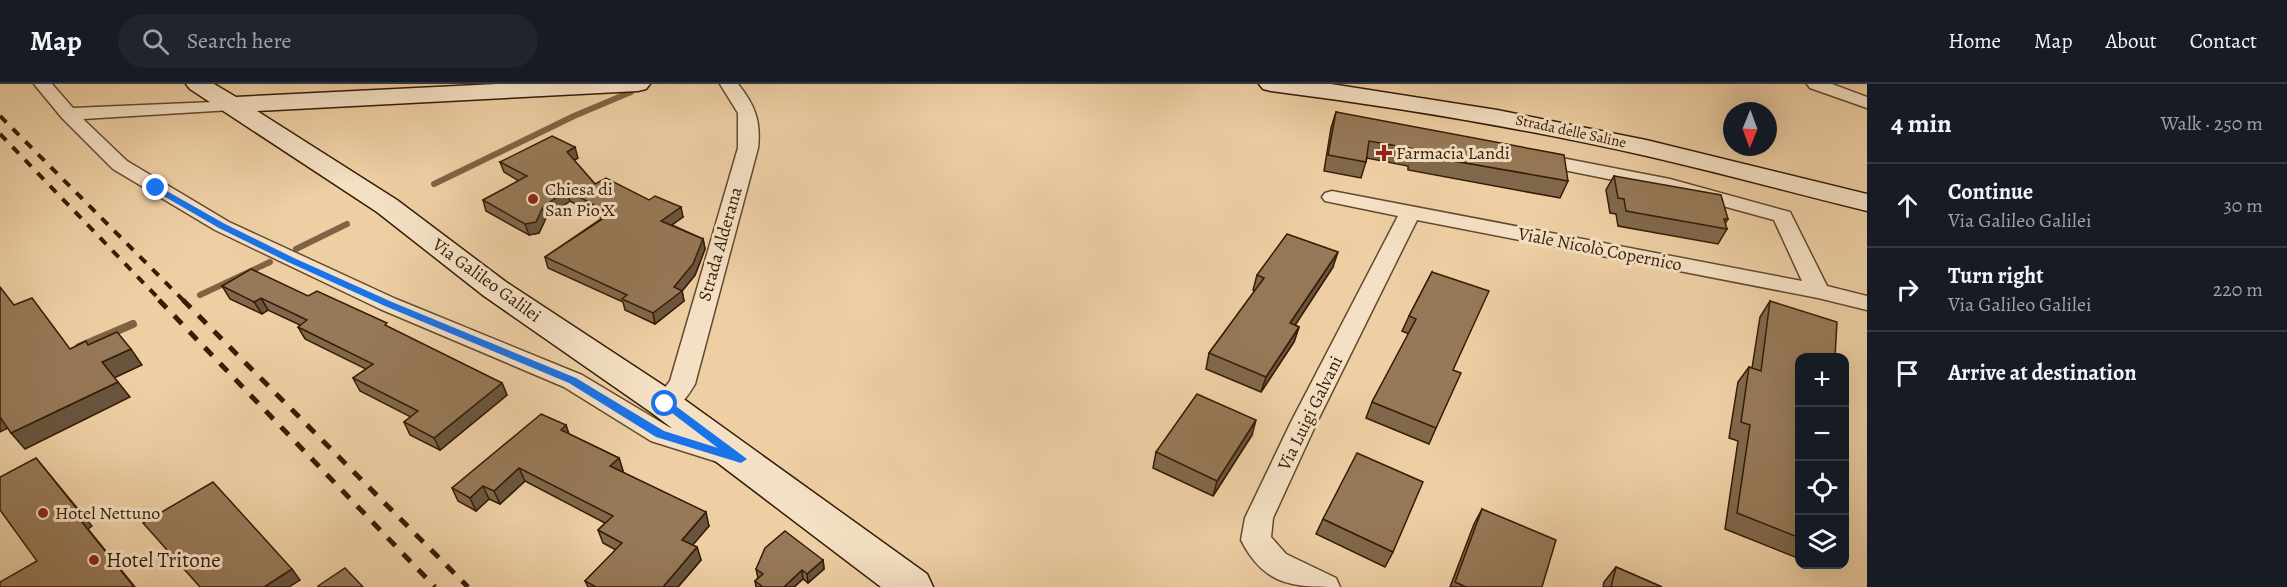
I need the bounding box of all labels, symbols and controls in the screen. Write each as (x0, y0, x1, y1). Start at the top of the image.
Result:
search box (118, 14, 538, 68)
text: Map (30, 22, 82, 60)
icon: search (139, 25, 172, 58)
text: Search here (187, 26, 291, 56)
text: Home (1948, 27, 2001, 55)
text: Map (2034, 27, 2072, 55)
text: About (2105, 27, 2157, 55)
text: Contact (2190, 27, 2257, 55)
north arrow (1723, 102, 1777, 156)
text: 4 min (1891, 106, 1952, 141)
street label: Strada delle Saline (1514, 109, 1628, 153)
text: Walk · 250 m (2161, 110, 2263, 137)
place label: Farmacia Landi (1396, 141, 1510, 165)
marker: Farmacia Landi (1377, 146, 1391, 160)
route end (142, 174, 168, 200)
place label: Chiesa di San Pio X (545, 177, 615, 222)
text: Continue (1948, 177, 2033, 207)
street label: Strada Alderana (692, 183, 748, 304)
icon: ahead (1891, 189, 1924, 222)
marker: Chiesa di San Pio X (526, 192, 540, 206)
text: 30 m (2223, 192, 2263, 219)
text: Via Galileo Galilei (1948, 207, 2092, 234)
street label: Viale Nicolò Copernico (1515, 221, 1684, 277)
street label: Via Galileo Galilei (427, 232, 546, 328)
text: Turn right (1948, 261, 2044, 291)
icon: right (1891, 273, 1924, 306)
text: 220 m (2213, 276, 2263, 303)
text: Via Galileo Galilei (1948, 291, 2092, 318)
street label: Via Luigi Galvani (1271, 352, 1348, 475)
map controls (1795, 353, 1849, 569)
button: + (1795, 353, 1849, 407)
icon: arrive (1891, 357, 1924, 390)
text: Arrive at destination (1948, 358, 2137, 388)
route start (651, 390, 677, 416)
button: − (1795, 407, 1849, 461)
button: locate (1795, 461, 1849, 515)
place label: Hotel Nettuno (55, 501, 160, 525)
marker: Hotel Nettuno (36, 506, 50, 520)
button: layers (1795, 515, 1849, 569)
place label: Hotel Tritone (106, 546, 221, 574)
marker: Hotel Tritone (87, 553, 101, 567)

